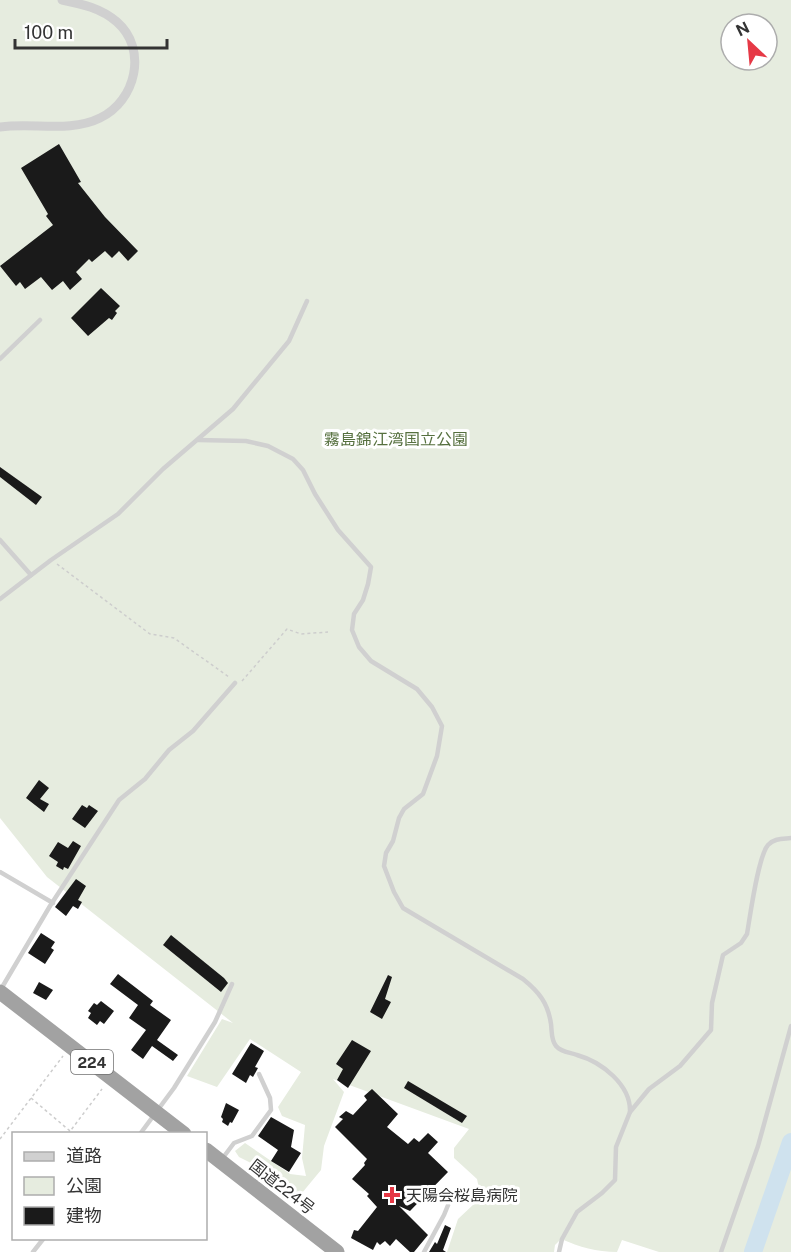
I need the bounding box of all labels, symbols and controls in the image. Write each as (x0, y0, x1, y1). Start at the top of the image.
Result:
scale bar (15, 12, 166, 50)
north arrow (719, 12, 779, 72)
text: N (733, 18, 752, 40)
text: 100 m (24, 22, 73, 43)
park label: 霧島錦江湾国立公園 (324, 430, 468, 449)
road number: 224 (71, 1050, 113, 1074)
legend (12, 1132, 207, 1240)
text: 道路 (66, 1145, 102, 1166)
street label: 国道224号 (246, 1156, 318, 1218)
text: 公園 (66, 1175, 102, 1196)
marker: 天陽会桜島病院 (383, 1186, 401, 1204)
place label: 天陽会桜島病院 (406, 1186, 518, 1205)
text: 建物 (66, 1205, 102, 1226)

